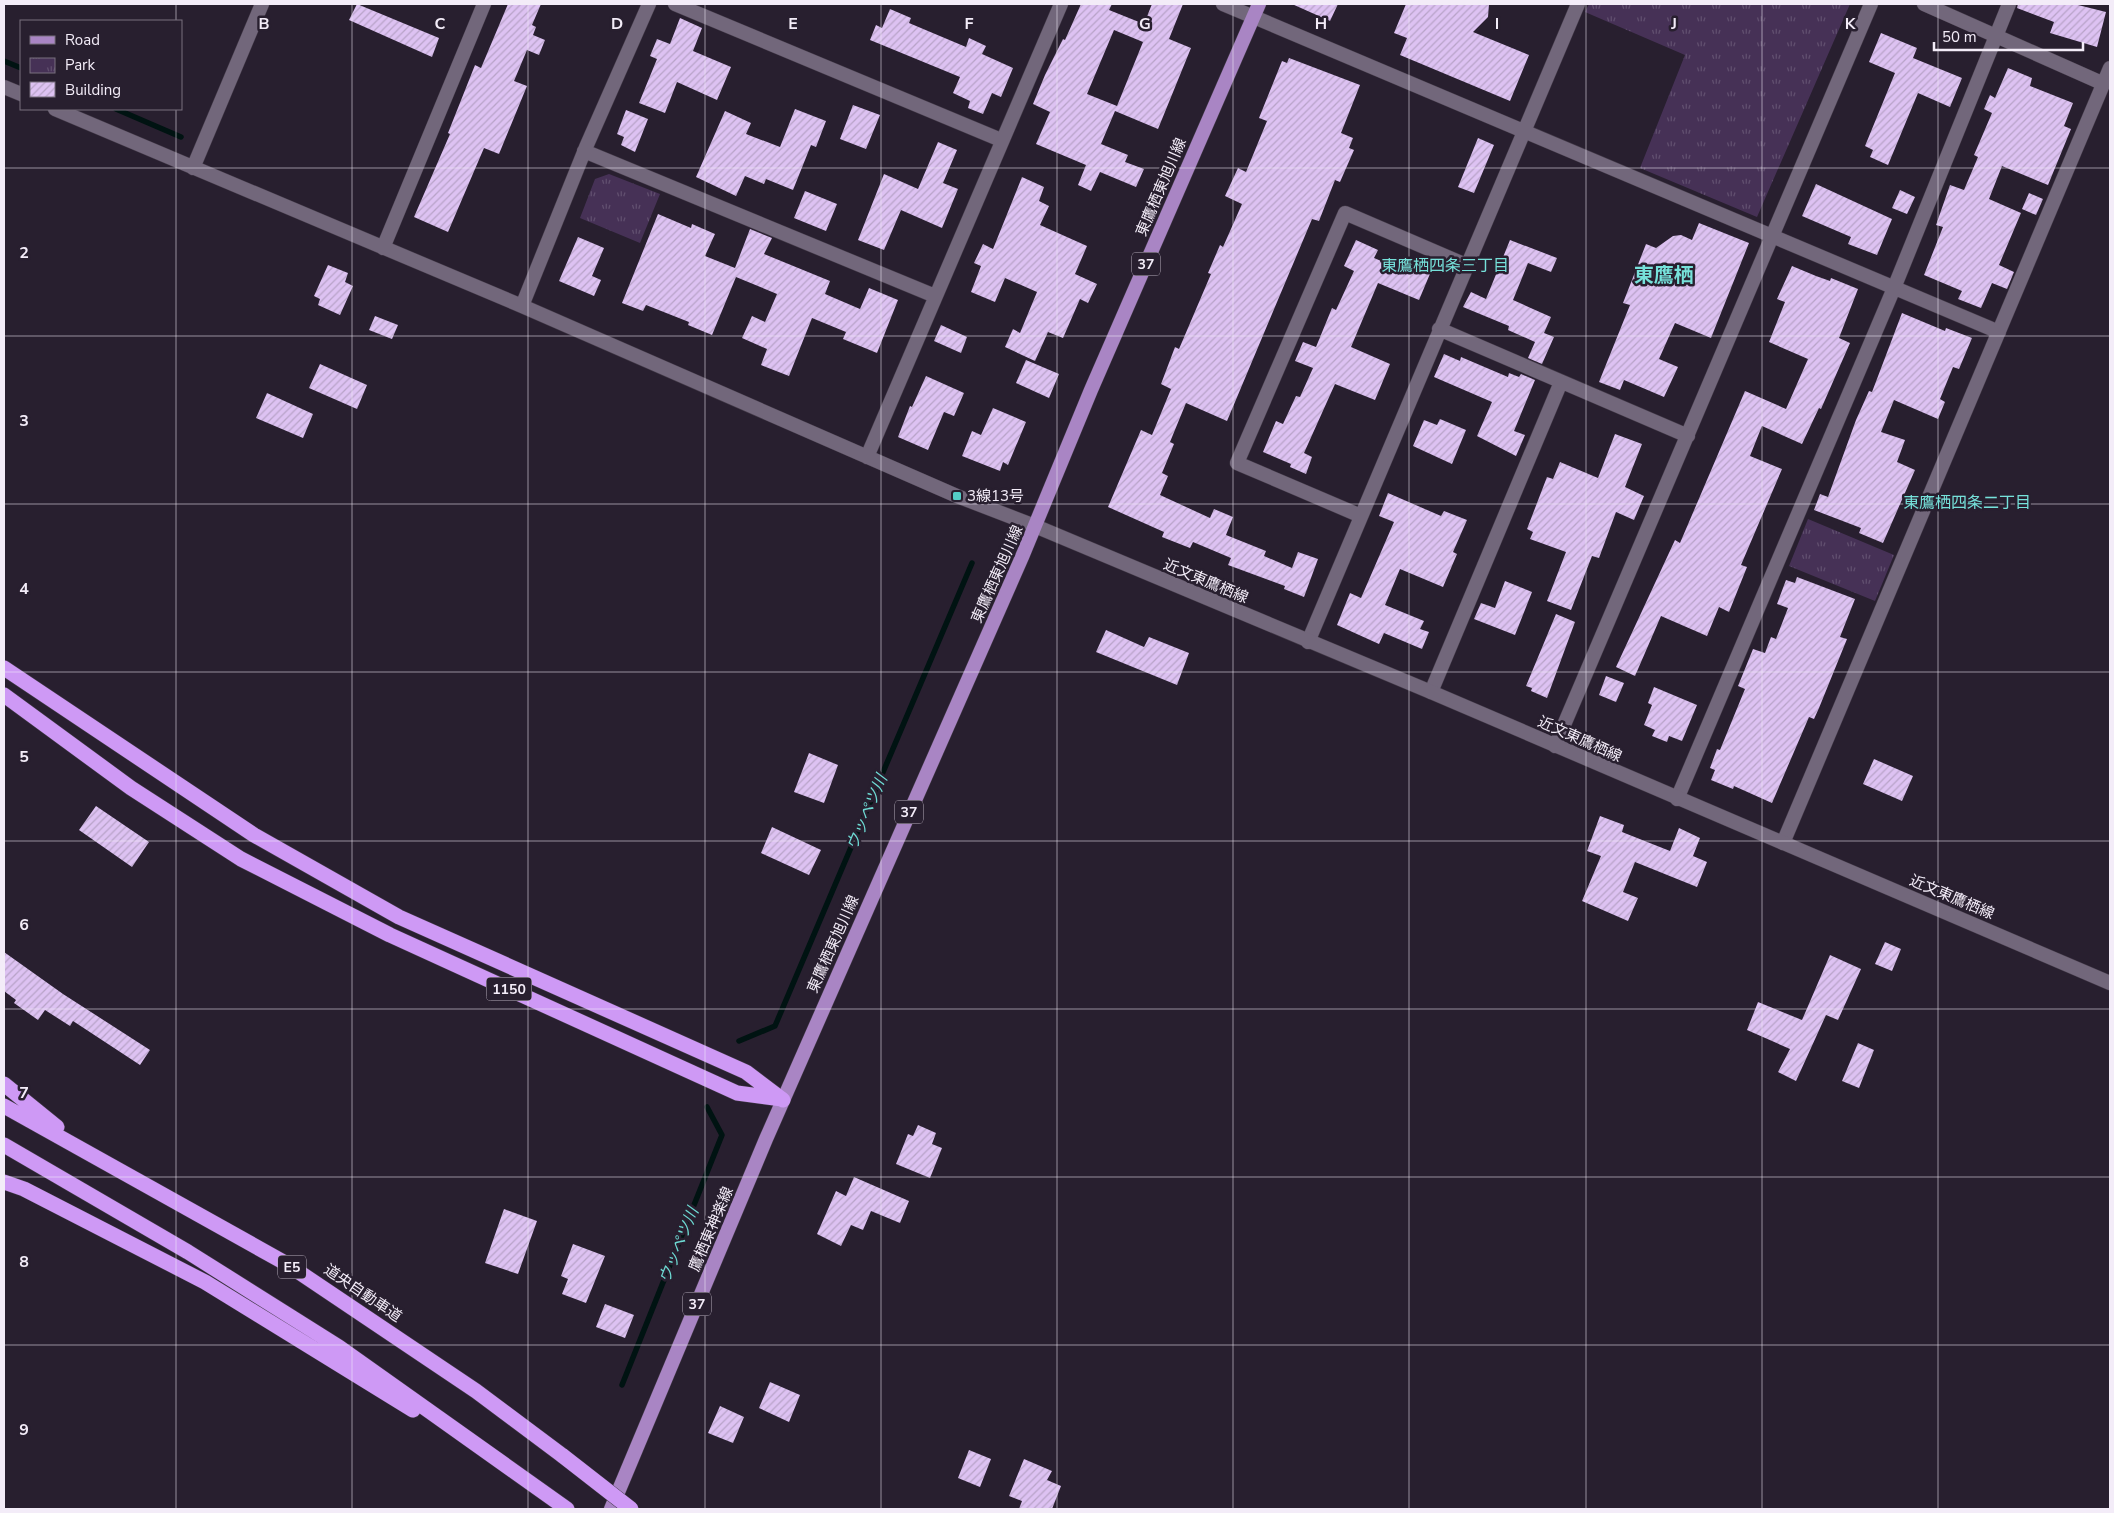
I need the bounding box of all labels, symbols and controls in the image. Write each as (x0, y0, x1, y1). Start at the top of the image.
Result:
text: B (258, 13, 270, 35)
text: C (435, 13, 446, 35)
text: D (611, 13, 623, 35)
text: E (788, 13, 798, 35)
text: F (965, 13, 974, 35)
text: G (1139, 13, 1151, 35)
text: H (1315, 13, 1327, 35)
text: I (1495, 13, 1499, 35)
text: J (1670, 13, 1677, 35)
text: K (1845, 13, 1857, 35)
legend (20, 20, 182, 110)
scale bar (1934, 20, 2083, 52)
text: 50 m (1942, 27, 1977, 47)
text: Road (65, 30, 100, 50)
text: Park (65, 55, 95, 75)
text: Building (65, 80, 121, 100)
street label: 東鷹栖東旭川線 (1131, 135, 1191, 239)
text: 2 (19, 242, 29, 264)
road number: 37 (1132, 252, 1160, 276)
district label: 東鷹栖四条三丁目 (1381, 255, 1509, 277)
district label: 東鷹栖 (1634, 262, 1694, 289)
text: 3 (19, 410, 29, 432)
place label: 3線13号 (967, 486, 1024, 506)
marker: 3線13号 (951, 490, 963, 502)
district label: 東鷹栖四条二丁目 (1903, 492, 2031, 514)
street label: 東鷹栖東旭川線 (967, 522, 1027, 626)
street label: 近文東鷹栖線 (1161, 554, 1251, 608)
text: 4 (19, 578, 29, 600)
street label: 近文東鷹栖線 (1535, 712, 1625, 766)
text: 5 (19, 746, 29, 768)
water label: ウッペツ川 (841, 769, 893, 854)
road number: 37 (895, 800, 923, 824)
street label: 近文東鷹栖線 (1907, 870, 1997, 924)
street label: 東鷹栖東旭川線 (803, 892, 863, 996)
text: 6 (19, 914, 29, 936)
road number: 1150 (486, 978, 532, 1001)
text: 7 (19, 1082, 29, 1104)
street label: 鷹栖東神楽線 (684, 1184, 738, 1274)
water label: ウッペツ川 (654, 1202, 705, 1287)
text: 8 (19, 1251, 29, 1273)
road number: E5 (278, 1256, 306, 1278)
street label: 道央自動車道 (320, 1260, 406, 1326)
road number: 37 (683, 1292, 711, 1316)
text: 9 (19, 1419, 29, 1441)

